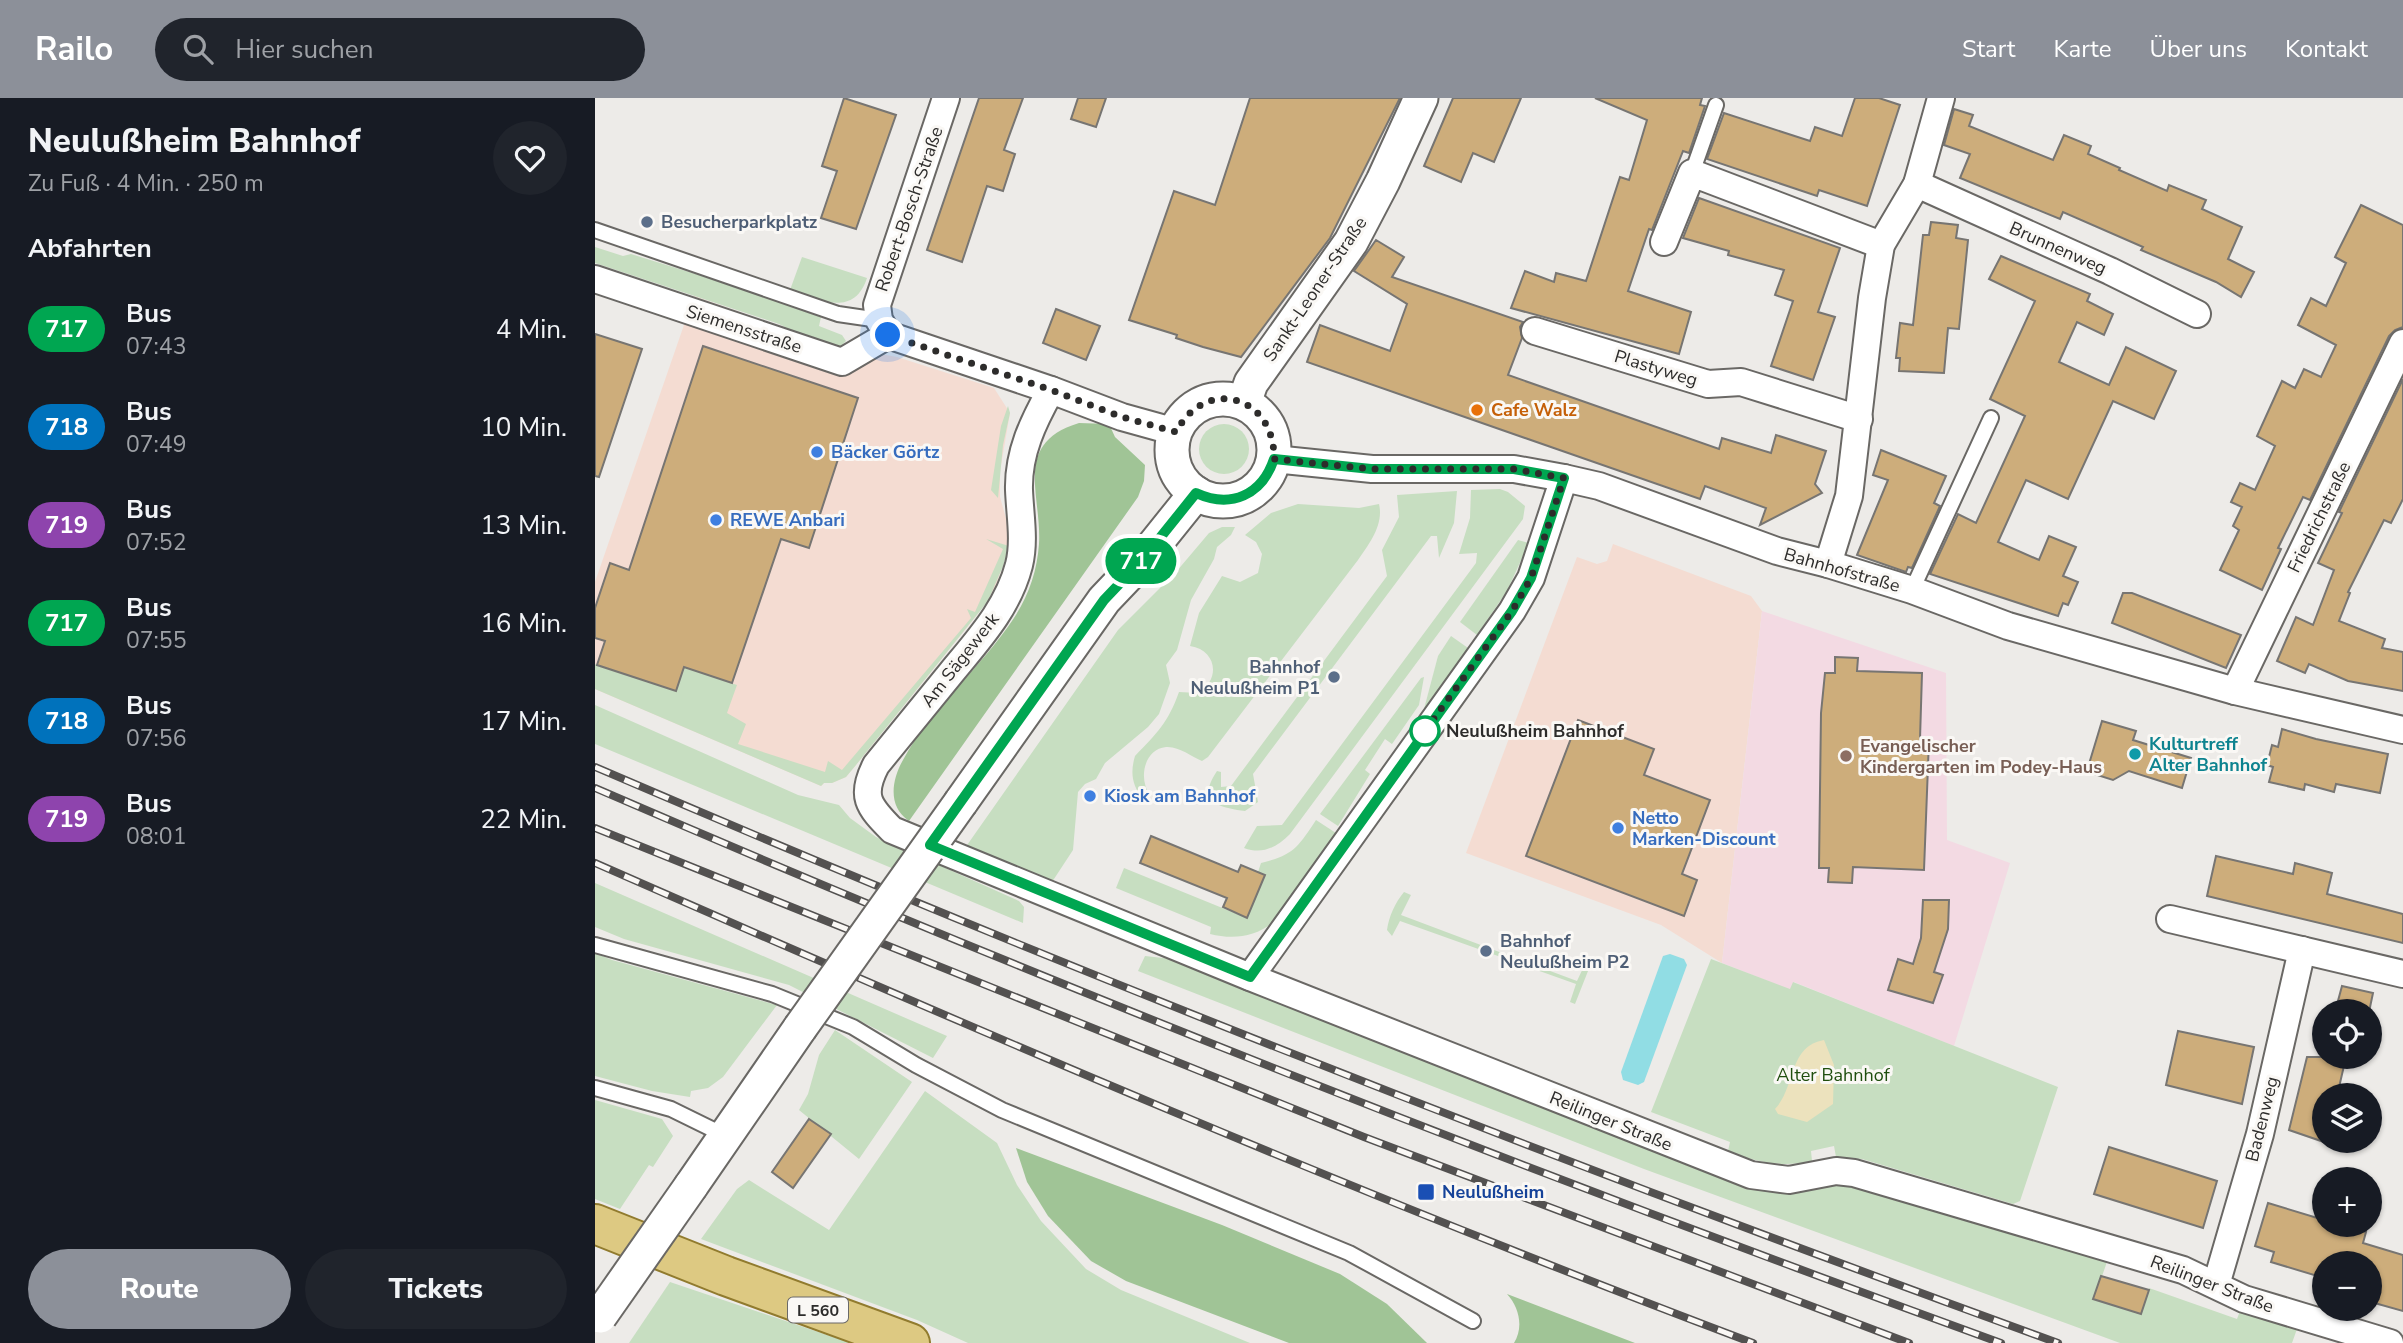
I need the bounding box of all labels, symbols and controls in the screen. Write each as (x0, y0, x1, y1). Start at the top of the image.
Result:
search box (155, 18, 645, 81)
text: Railo (35, 27, 113, 72)
icon: search (179, 30, 217, 68)
text: Hier suchen (235, 32, 373, 67)
text: Start (1962, 33, 2015, 65)
text: Karte (2053, 33, 2111, 65)
text: Über uns (2149, 33, 2247, 65)
text: Kontakt (2285, 33, 2368, 65)
text: Neulußheim Bahnhof (28, 119, 360, 164)
button: heart (493, 121, 567, 195)
street label: Robert-Bosch-Straße (869, 123, 949, 295)
text: Zu Fuß · 4 Min. · 250 m (28, 168, 264, 199)
place label: Besucherparkplatz (661, 210, 818, 234)
street label: Sankt-Leoner-Straße (1258, 212, 1372, 366)
marker: Besucherparkplatz (639, 214, 655, 230)
street label: Brunnenweg (2006, 216, 2110, 280)
text: Abfahrten (28, 231, 152, 266)
text: Bus (126, 296, 172, 331)
street label: Siemensstraße (683, 299, 805, 359)
text: 4 Min. (496, 312, 567, 347)
text: 717 (45, 313, 88, 345)
your location (870, 317, 905, 352)
text: 07:43 (126, 331, 186, 362)
street label: Plastyweg (1611, 344, 1701, 392)
text: Bus (126, 394, 172, 429)
place label: Cafe Walz (1491, 398, 1577, 422)
marker: Cafe Walz (1469, 402, 1485, 418)
text: 10 Min. (480, 410, 567, 445)
text: 718 (45, 411, 88, 443)
text: 07:49 (126, 429, 186, 460)
place label: Bäcker Görtz (831, 440, 940, 464)
marker: Bäcker Görtz (809, 444, 825, 460)
street label: Friedrichstraße (2282, 457, 2356, 577)
text: Bus (126, 492, 172, 527)
text: 13 Min. (480, 508, 567, 543)
place label: REWE Anbari (730, 508, 845, 532)
text: 719 (45, 509, 88, 541)
marker: REWE Anbari (708, 512, 724, 528)
text: 07:52 (126, 527, 186, 558)
line badge: 717 (1101, 538, 1181, 584)
street label: Bahnhofstraße (1781, 542, 1903, 598)
text: 717 (1119, 545, 1163, 577)
text: Bus (126, 590, 172, 625)
text: 16 Min. (480, 606, 567, 641)
text: 717 (45, 607, 88, 639)
street label: Am Sägewerk (916, 607, 1005, 712)
text: 07:55 (126, 625, 186, 656)
place label: Bahnhof Neulußheim P1 (1190, 655, 1320, 700)
marker: Bahnhof Neulußheim P1 (1326, 669, 1342, 685)
text: Bus (126, 688, 172, 723)
text: 17 Min. (480, 704, 567, 739)
text: 718 (45, 705, 88, 737)
marker: Neulußheim Bahnhof (1410, 716, 1440, 746)
place label: Neulußheim Bahnhof (1446, 719, 1624, 743)
text: 07:56 (126, 723, 186, 754)
place label: Kulturtreff Alter Bahnhof (2149, 732, 2267, 777)
place label: Evangelischer Kindergarten im Podey-Haus (1860, 734, 2102, 779)
marker: Kulturtreff Alter Bahnhof (2127, 746, 2143, 762)
marker: Evangelischer Kindergarten im Podey-Haus (1838, 748, 1854, 764)
place label: Kiosk am Bahnhof (1104, 784, 1256, 808)
text: Bus (126, 786, 172, 821)
marker: Kiosk am Bahnhof (1082, 788, 1098, 804)
text: 22 Min. (480, 802, 567, 837)
text: 719 (45, 803, 88, 835)
place label: Netto Marken-Discount (1632, 806, 1776, 851)
marker: Netto Marken-Discount (1610, 820, 1626, 836)
text: 08:01 (126, 821, 186, 852)
place label: Bahnhof Neulußheim P2 (1500, 929, 1630, 974)
marker: Bahnhof Neulußheim P2 (1478, 943, 1494, 959)
map controls (2312, 999, 2382, 1321)
button: locate (2312, 999, 2382, 1069)
park label: Alter Bahnhof (1776, 1063, 1891, 1087)
street label: Badenweg (2240, 1074, 2284, 1164)
button: layers (2312, 1083, 2382, 1153)
street label: Reilinger Straße (1546, 1085, 1676, 1157)
button: + (2312, 1167, 2382, 1237)
place label: Neulußheim (1442, 1180, 1544, 1204)
marker: Neulußheim (1416, 1182, 1436, 1202)
button: Route (28, 1249, 291, 1329)
button: Tickets (305, 1249, 567, 1329)
street label: Reilinger Straße (2147, 1249, 2277, 1319)
button: − (2312, 1251, 2382, 1321)
road number: L 560 (788, 1298, 848, 1322)

